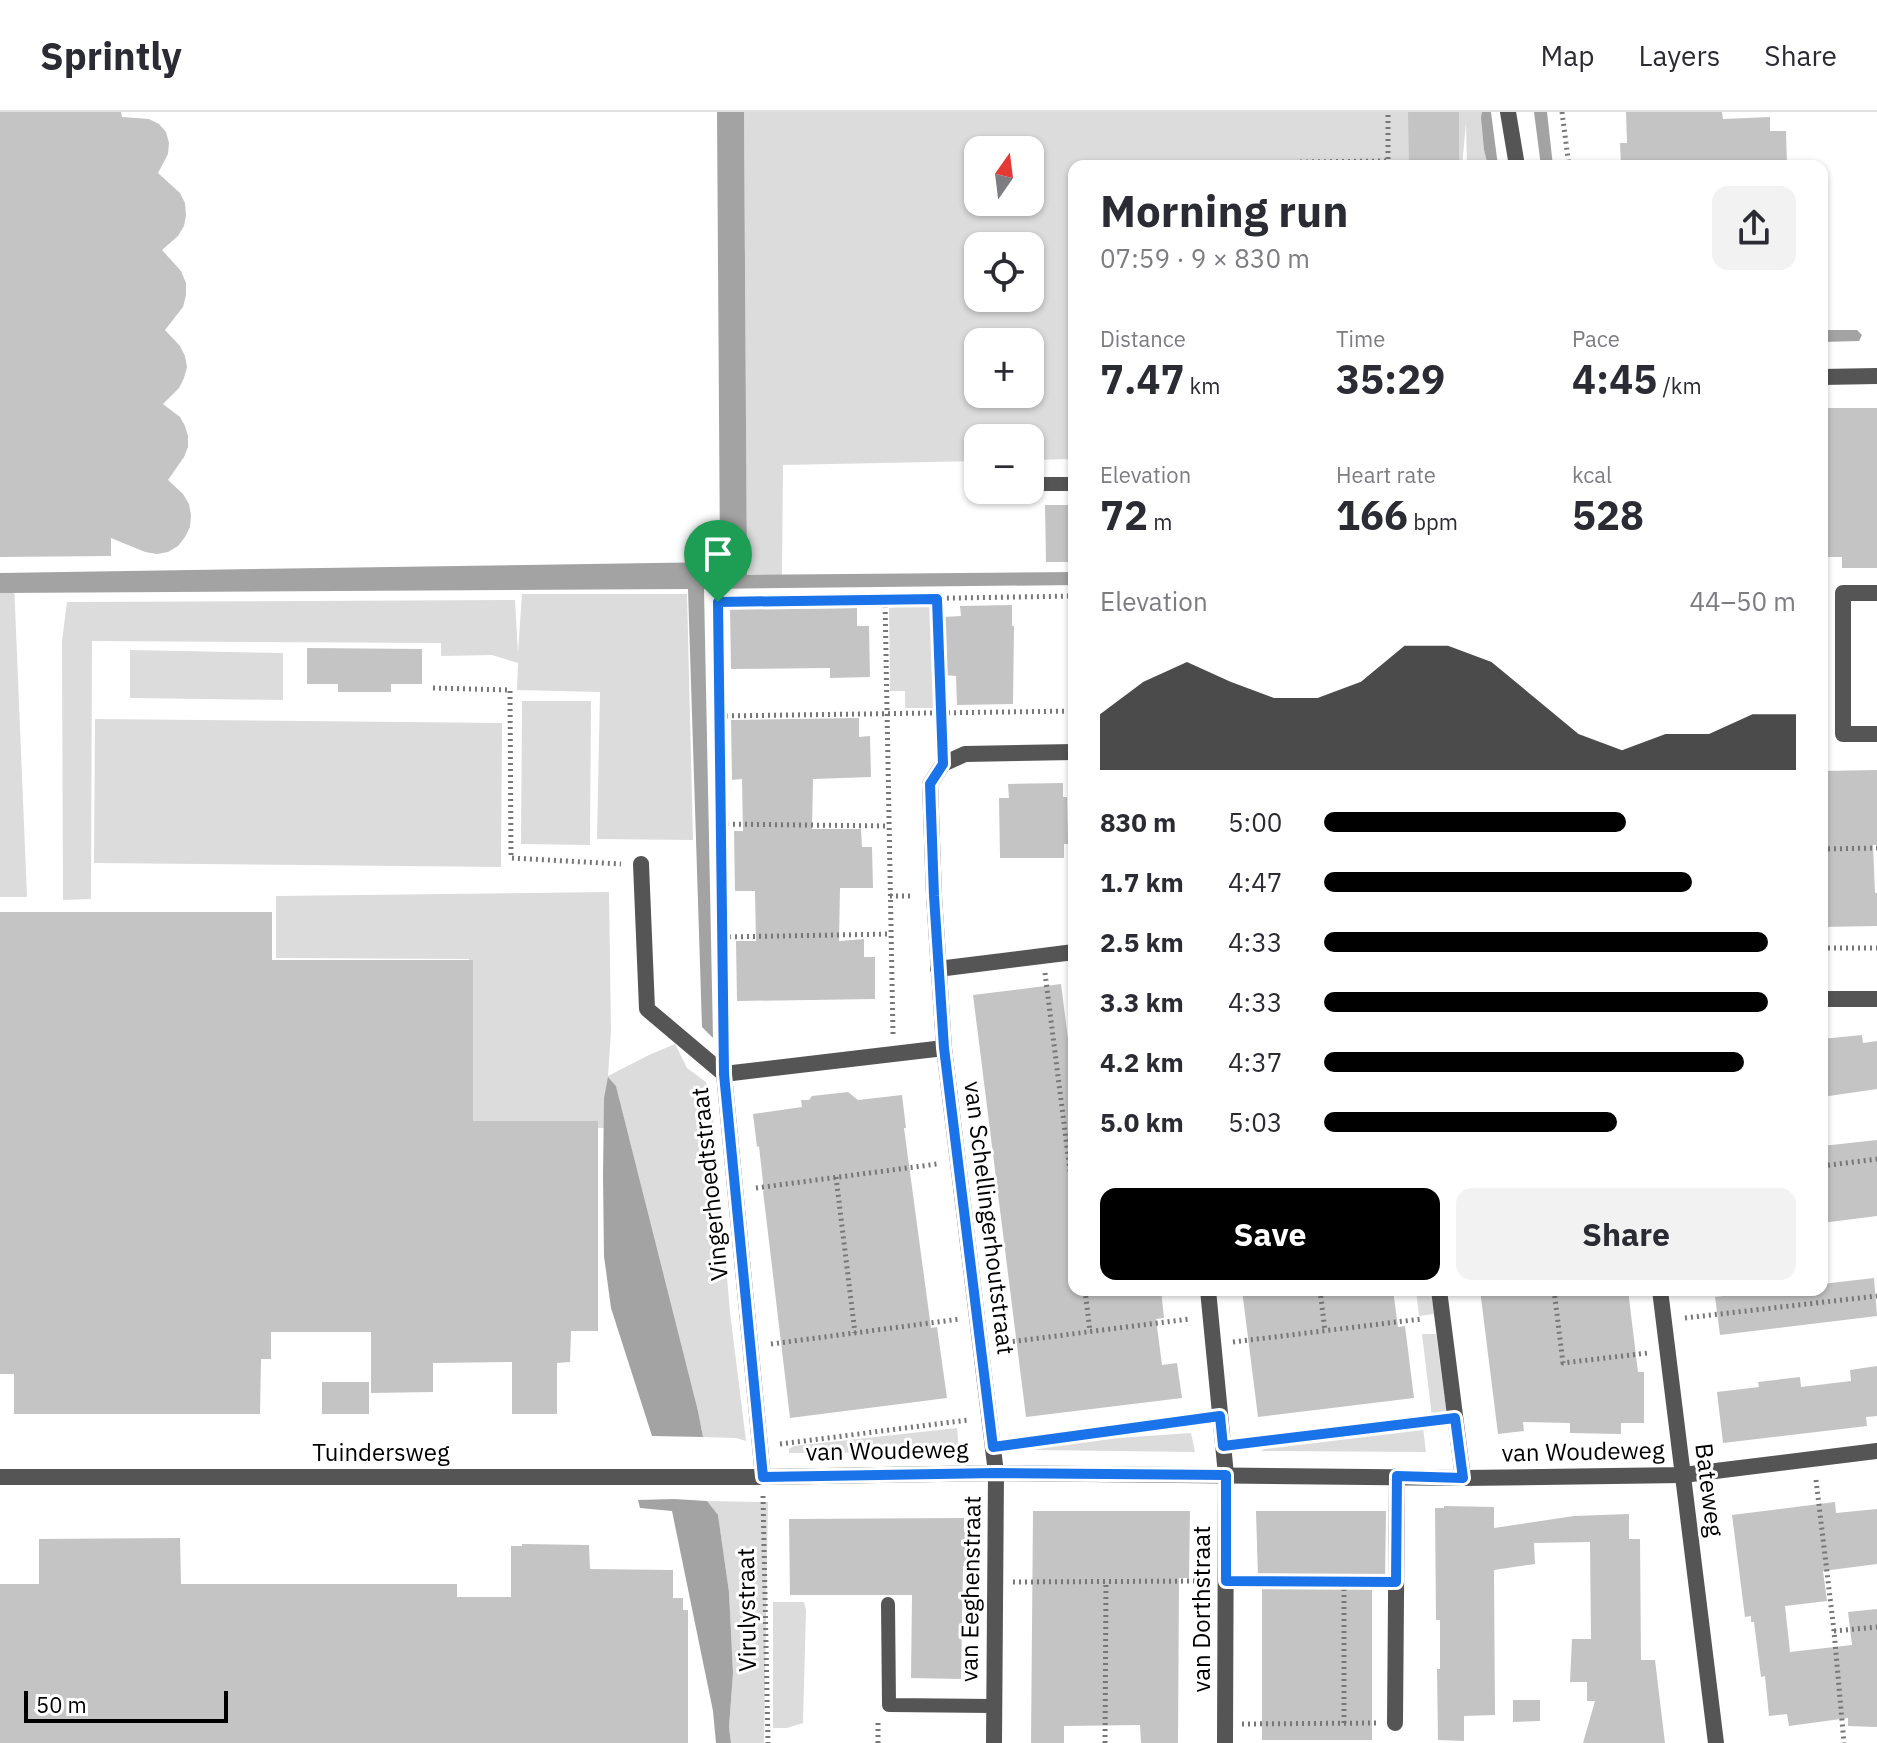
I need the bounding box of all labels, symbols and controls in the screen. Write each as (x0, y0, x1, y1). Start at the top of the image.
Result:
text: Sprintly (40, 31, 182, 80)
text: Map (1540, 37, 1594, 74)
text: Layers (1638, 37, 1720, 74)
text: Share (1764, 37, 1837, 74)
north arrow (964, 136, 1044, 216)
map controls (964, 136, 1044, 504)
text: Morning run (1100, 182, 1349, 239)
button: share (1712, 186, 1796, 270)
button: locate (964, 232, 1044, 312)
text: 07:59 · 9 × 830 m (1100, 241, 1310, 275)
text: Distance (1100, 324, 1186, 353)
text: Time (1336, 324, 1385, 353)
text: Pace (1572, 324, 1620, 353)
button: + (964, 328, 1044, 408)
text: 7.47 (1100, 353, 1184, 405)
text: 35:29 (1336, 353, 1445, 405)
text: 4:45 (1572, 353, 1657, 405)
text: km (1184, 371, 1220, 400)
text: /km (1657, 371, 1702, 400)
button: − (964, 424, 1044, 504)
text: Elevation (1100, 460, 1191, 489)
text: Heart rate (1336, 460, 1436, 489)
text: kcal (1572, 460, 1612, 489)
text: 72 (1100, 489, 1148, 541)
text: 166 (1336, 489, 1408, 541)
text: 528 (1572, 489, 1644, 541)
text: m (1148, 507, 1172, 536)
text: bpm (1408, 507, 1458, 536)
pin (684, 520, 752, 602)
icon: arrive (696, 532, 740, 576)
text: Elevation (1100, 584, 1208, 618)
text: 44–50 m (1689, 584, 1796, 618)
text: 830 m (1100, 805, 1176, 839)
text: 5:00 (1228, 805, 1282, 839)
text: 1.7 km (1100, 865, 1184, 899)
text: 4:47 (1228, 865, 1282, 899)
text: 2.5 km (1100, 925, 1184, 959)
text: 4:33 (1228, 925, 1282, 959)
text: 3.3 km (1100, 985, 1184, 1019)
text: 4:33 (1228, 985, 1282, 1019)
text: 4.2 km (1100, 1045, 1184, 1079)
text: 4:37 (1228, 1045, 1282, 1079)
street label: van Schellingerhoutstraat (957, 1079, 1023, 1357)
street label: Vingerhoedtstraat (683, 1086, 735, 1282)
text: 5.0 km (1100, 1105, 1184, 1139)
text: 5:03 (1228, 1105, 1282, 1139)
button: Save (1100, 1188, 1440, 1280)
button: Share (1456, 1188, 1796, 1280)
street label: van Woudeweg (805, 1433, 969, 1467)
street label: van Woudeweg (1501, 1434, 1665, 1468)
street label: Tuindersweg (312, 1436, 450, 1468)
street label: Bateweg (1688, 1441, 1732, 1539)
street label: van Eeghenstraat (952, 1495, 988, 1682)
street label: van Dorthstraat (1185, 1526, 1217, 1692)
street label: Virulystraat (729, 1548, 763, 1672)
scale bar (24, 1687, 228, 1723)
text: 50 m (36, 1690, 87, 1719)

